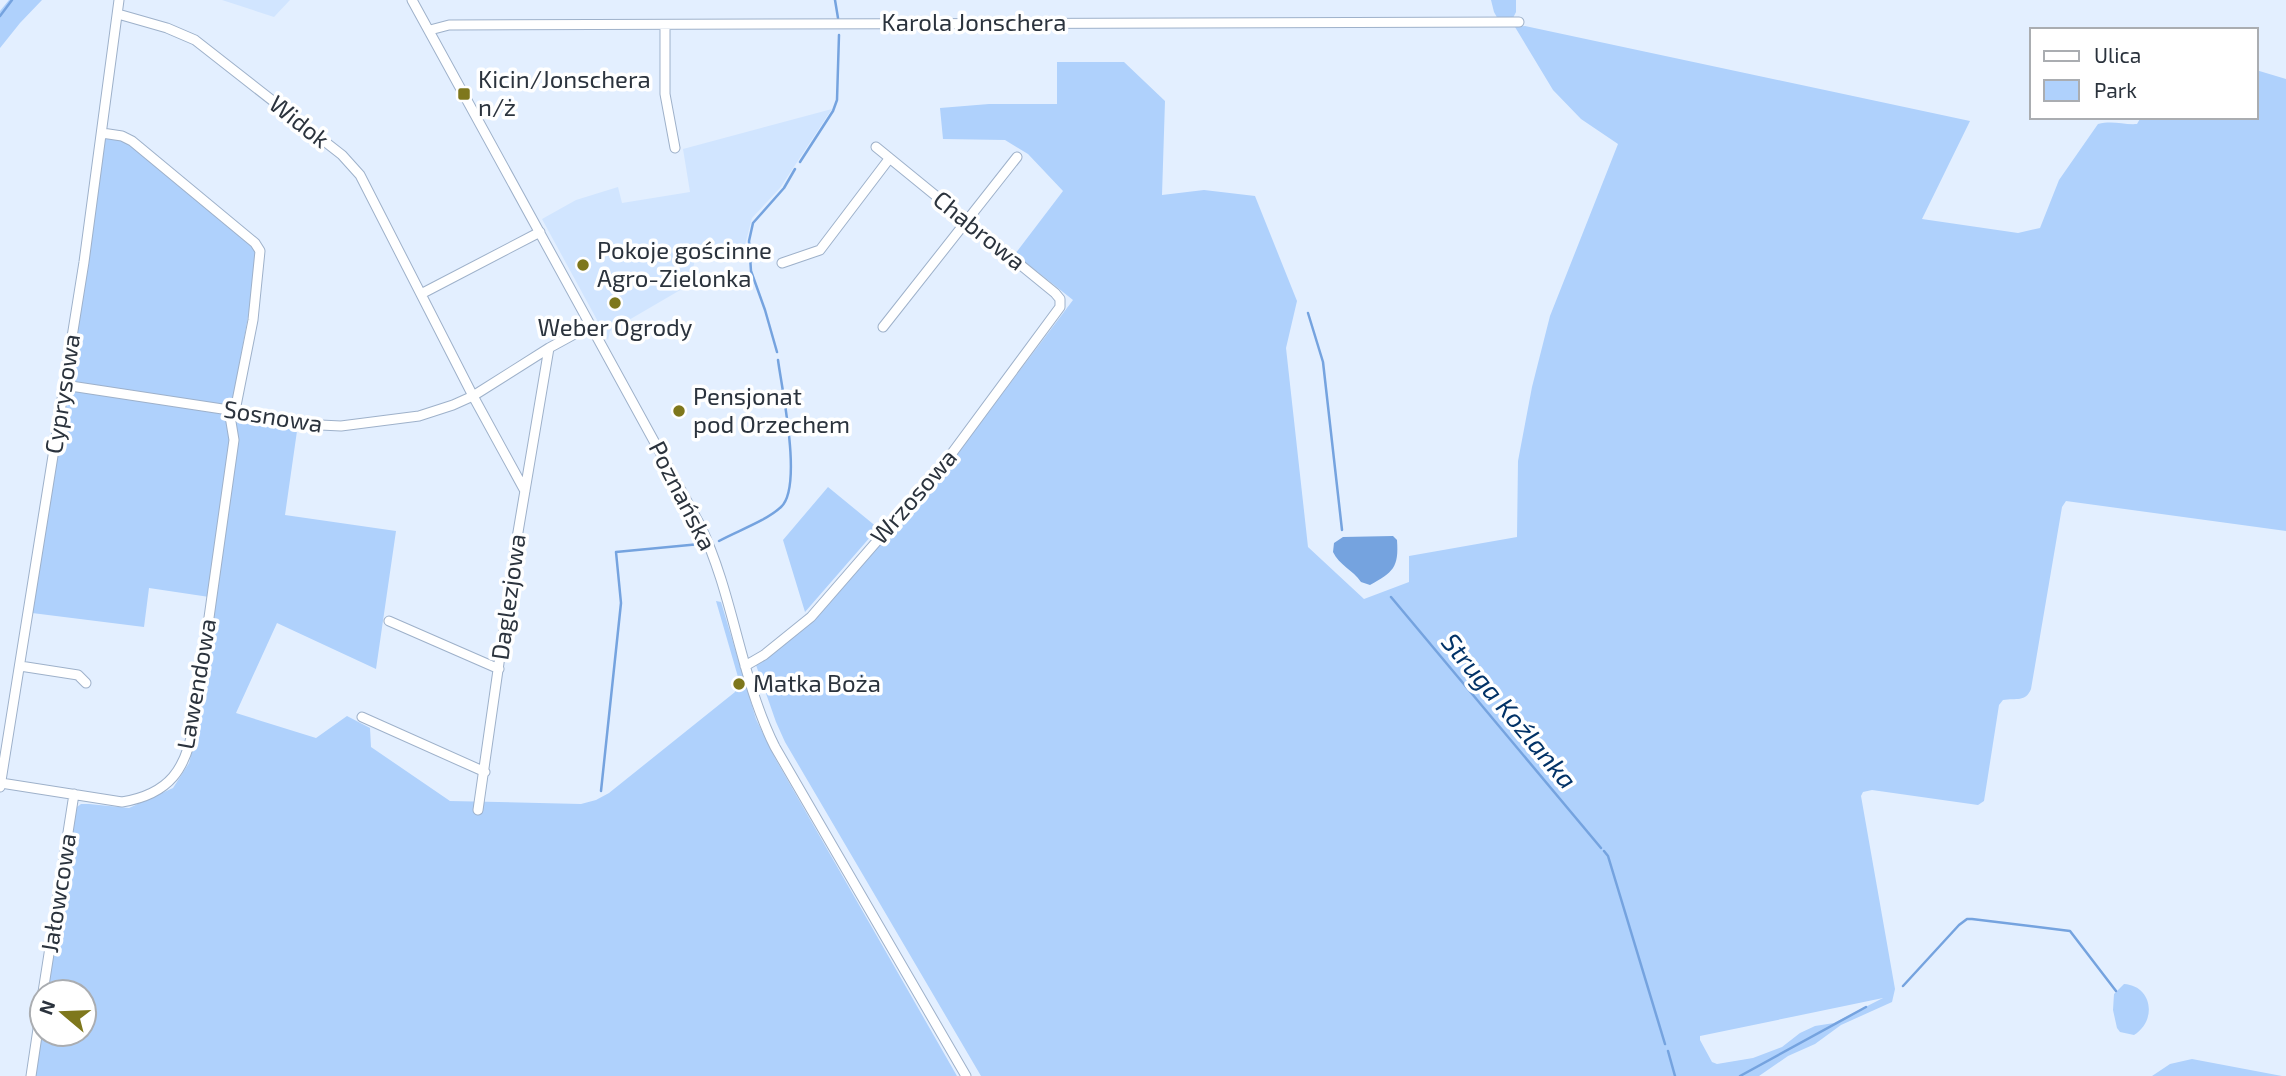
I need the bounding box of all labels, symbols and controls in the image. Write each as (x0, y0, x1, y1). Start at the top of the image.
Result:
street label: Karola Jonschera (882, 7, 1066, 36)
legend (2030, 28, 2258, 119)
text: Ulica (2094, 42, 2141, 67)
place label: Kicin/Jonschera n/ż (478, 64, 651, 121)
text: Park (2094, 77, 2137, 102)
marker: Kicin/Jonschera n/ż (456, 86, 472, 102)
street label: Widok (264, 88, 336, 153)
street label: Chabrowa (928, 184, 1032, 276)
place label: Pokoje gościnne Agro-Zielonka (597, 235, 772, 292)
marker: Pokoje gościnne Agro-Zielonka (575, 257, 591, 273)
marker: Weber Ogrody (607, 295, 623, 311)
place label: Weber Ogrody (537, 312, 693, 341)
street label: Cyprysowa (38, 332, 85, 456)
place label: Pensjonat pod Orzechem (693, 381, 850, 438)
street label: Sosnowa (222, 393, 325, 438)
marker: Pensjonat pod Orzechem (671, 403, 687, 419)
street label: Poznańska (644, 436, 723, 555)
street label: Wrzosowa (864, 443, 962, 550)
street label: Daglezjowa (484, 532, 531, 662)
street label: Lawendowa (170, 616, 221, 751)
water label: Struga Koźlanka (1436, 626, 1584, 794)
place label: Matka Boża (753, 668, 881, 697)
marker: Matka Boża (731, 676, 747, 692)
street label: Jałowcowa (34, 831, 81, 955)
north arrow (28, 978, 98, 1048)
text: N (33, 997, 60, 1018)

